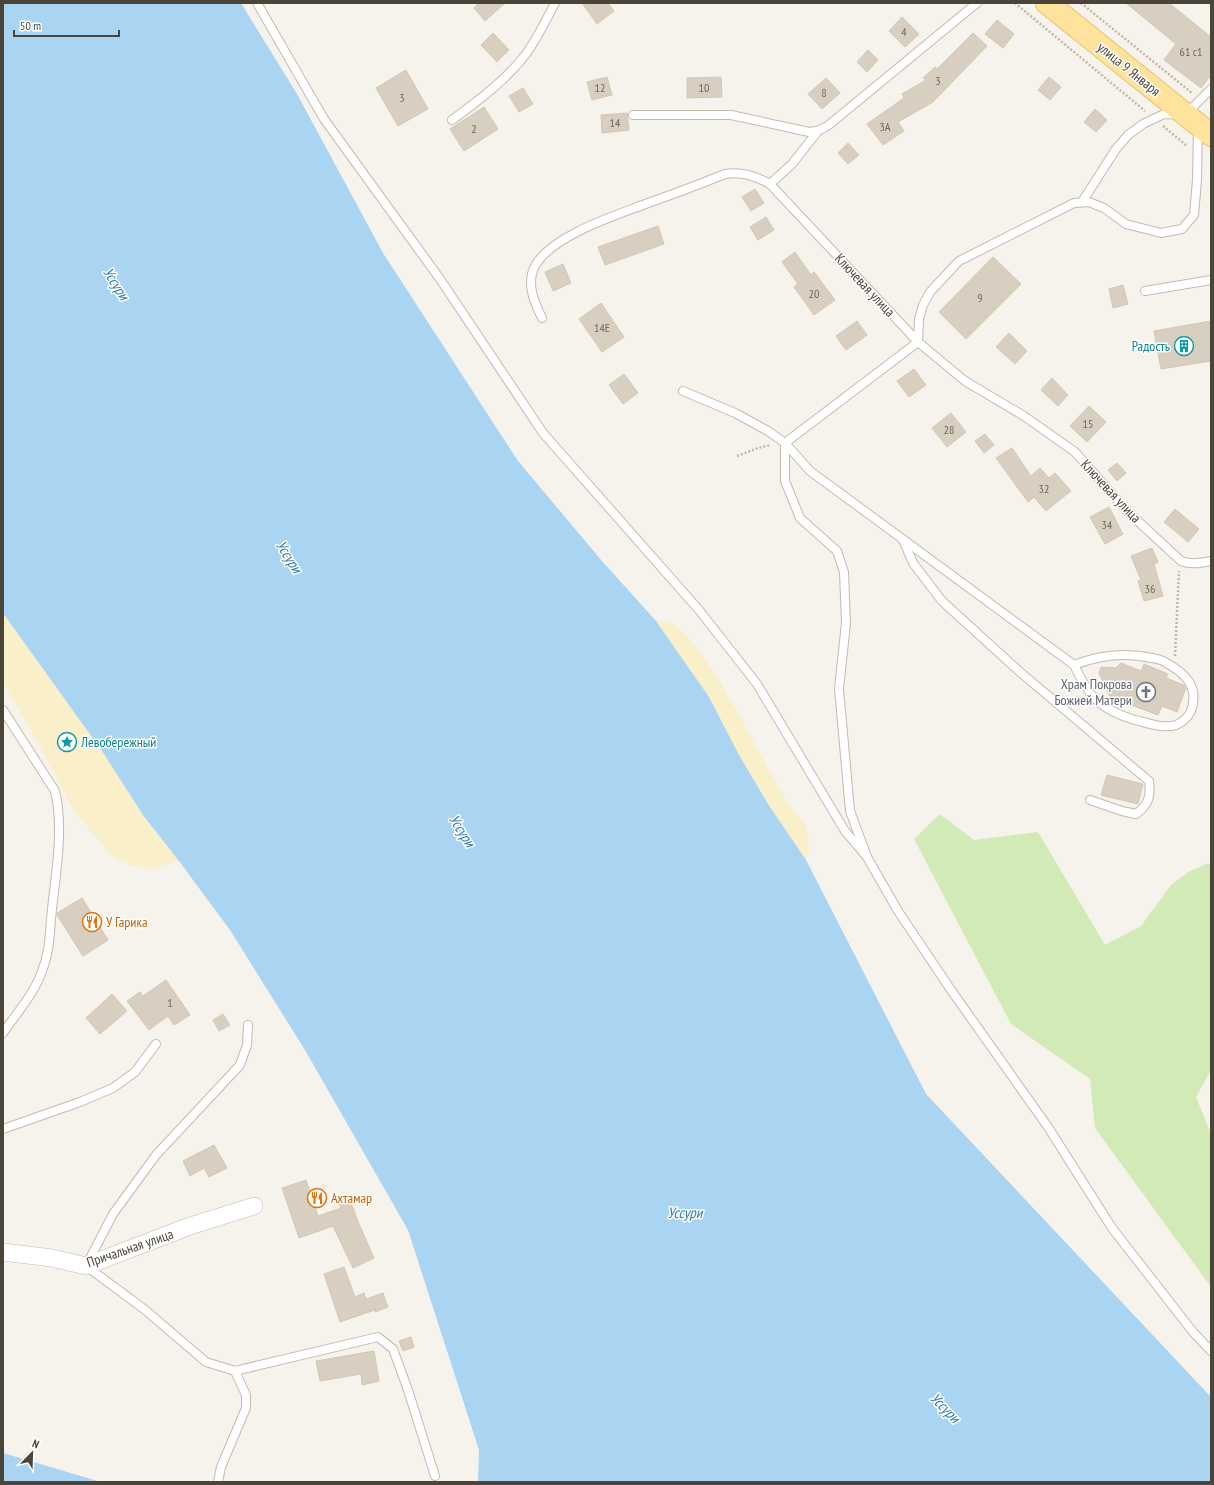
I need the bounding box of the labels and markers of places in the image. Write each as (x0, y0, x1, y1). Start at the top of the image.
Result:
building icon: Радость (1173, 335, 1195, 357)
place label: Радость (1132, 337, 1170, 355)
place label: Храм Покрова Божией Матери (1054, 675, 1132, 709)
church icon: Храм Покрова Божией Матери (1135, 681, 1157, 703)
place icon: Левобережный (56, 731, 78, 753)
place label: Левобережный (80, 733, 156, 751)
restaurant icon: У Гарика (81, 911, 103, 933)
place label: У Гарика (106, 913, 148, 931)
restaurant icon: Ахтамар (306, 1187, 328, 1209)
place label: Ахтамар (331, 1189, 372, 1207)

